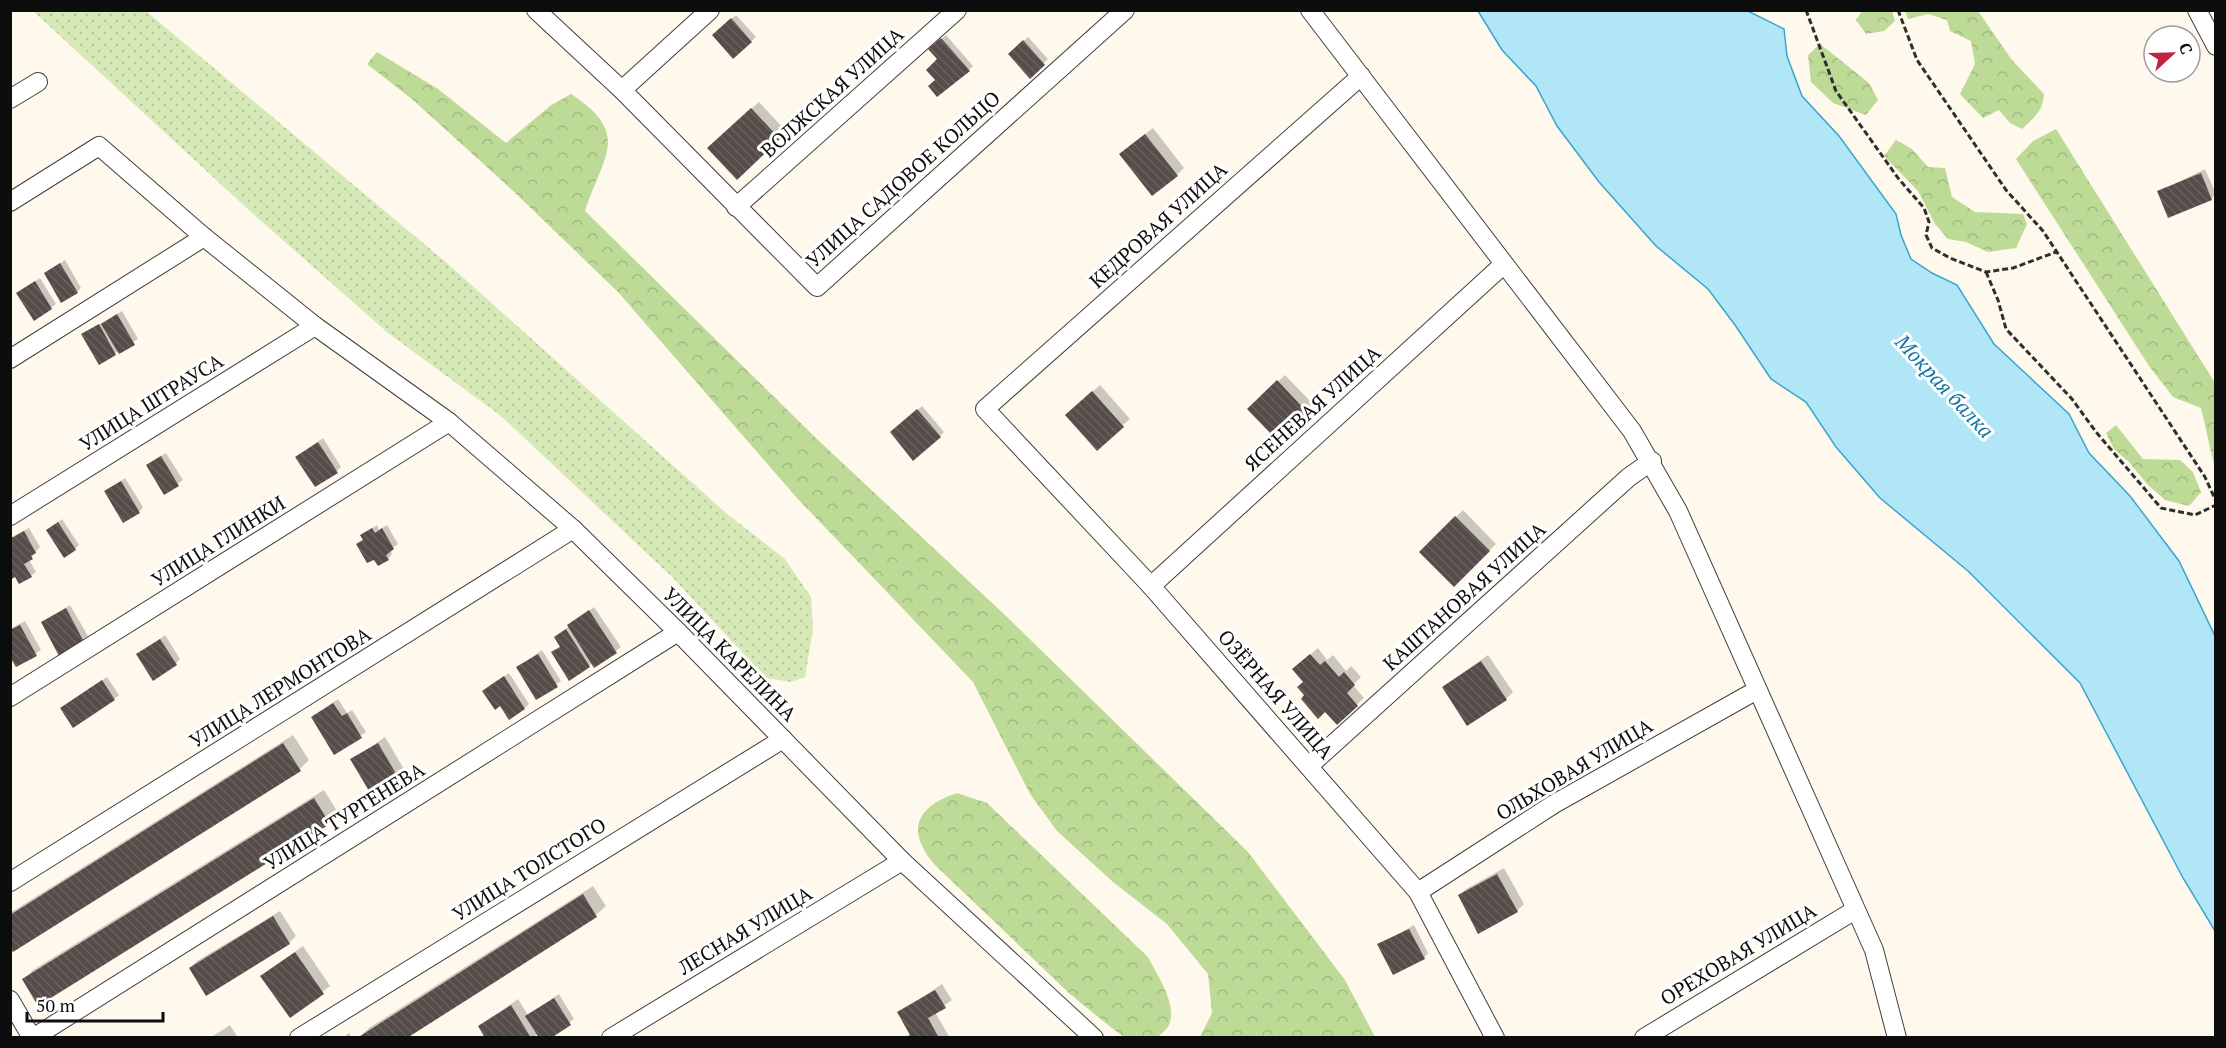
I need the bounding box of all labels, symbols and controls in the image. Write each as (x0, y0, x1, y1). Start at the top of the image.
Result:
street label: ВОЛЖСКАЯ УЛИЦА (755, 21, 909, 163)
north arrow (2142, 24, 2202, 84)
text: С (2174, 39, 2198, 57)
street label: УЛИЦА САДОВОЕ КОЛЬЦО (800, 85, 1006, 273)
street label: КЕДРОВАЯ УЛИЦА (1083, 156, 1233, 294)
water label: Мокрая балка (1889, 327, 2000, 444)
street label: ЯСЕНЕВАЯ УЛИЦА (1238, 339, 1386, 477)
street label: УЛИЦА ШТРАУСА (74, 347, 228, 457)
street label: УЛИЦА ГЛИНКИ (146, 489, 290, 593)
street label: КАШТАНОВАЯ УЛИЦА (1377, 515, 1551, 676)
street label: УЛИЦА КАРЕЛИНА (657, 581, 803, 727)
street label: УЛИЦА ЛЕРМОНТОВА (184, 620, 376, 754)
street label: ОЗЁРНАЯ УЛИЦА (1212, 623, 1340, 765)
street label: ОЛЬХОВАЯ УЛИЦА (1491, 711, 1658, 826)
street label: УЛИЦА ТУРГЕНЕВА (259, 755, 430, 876)
street label: УЛИЦА ТОЛСТОГО (447, 811, 611, 927)
street label: ЛЕСНАЯ УЛИЦА (672, 879, 817, 981)
street label: ОРЕХОВАЯ УЛИЦА (1655, 897, 1821, 1011)
scale bar (27, 985, 164, 1023)
text: 50 m (36, 993, 76, 1017)

